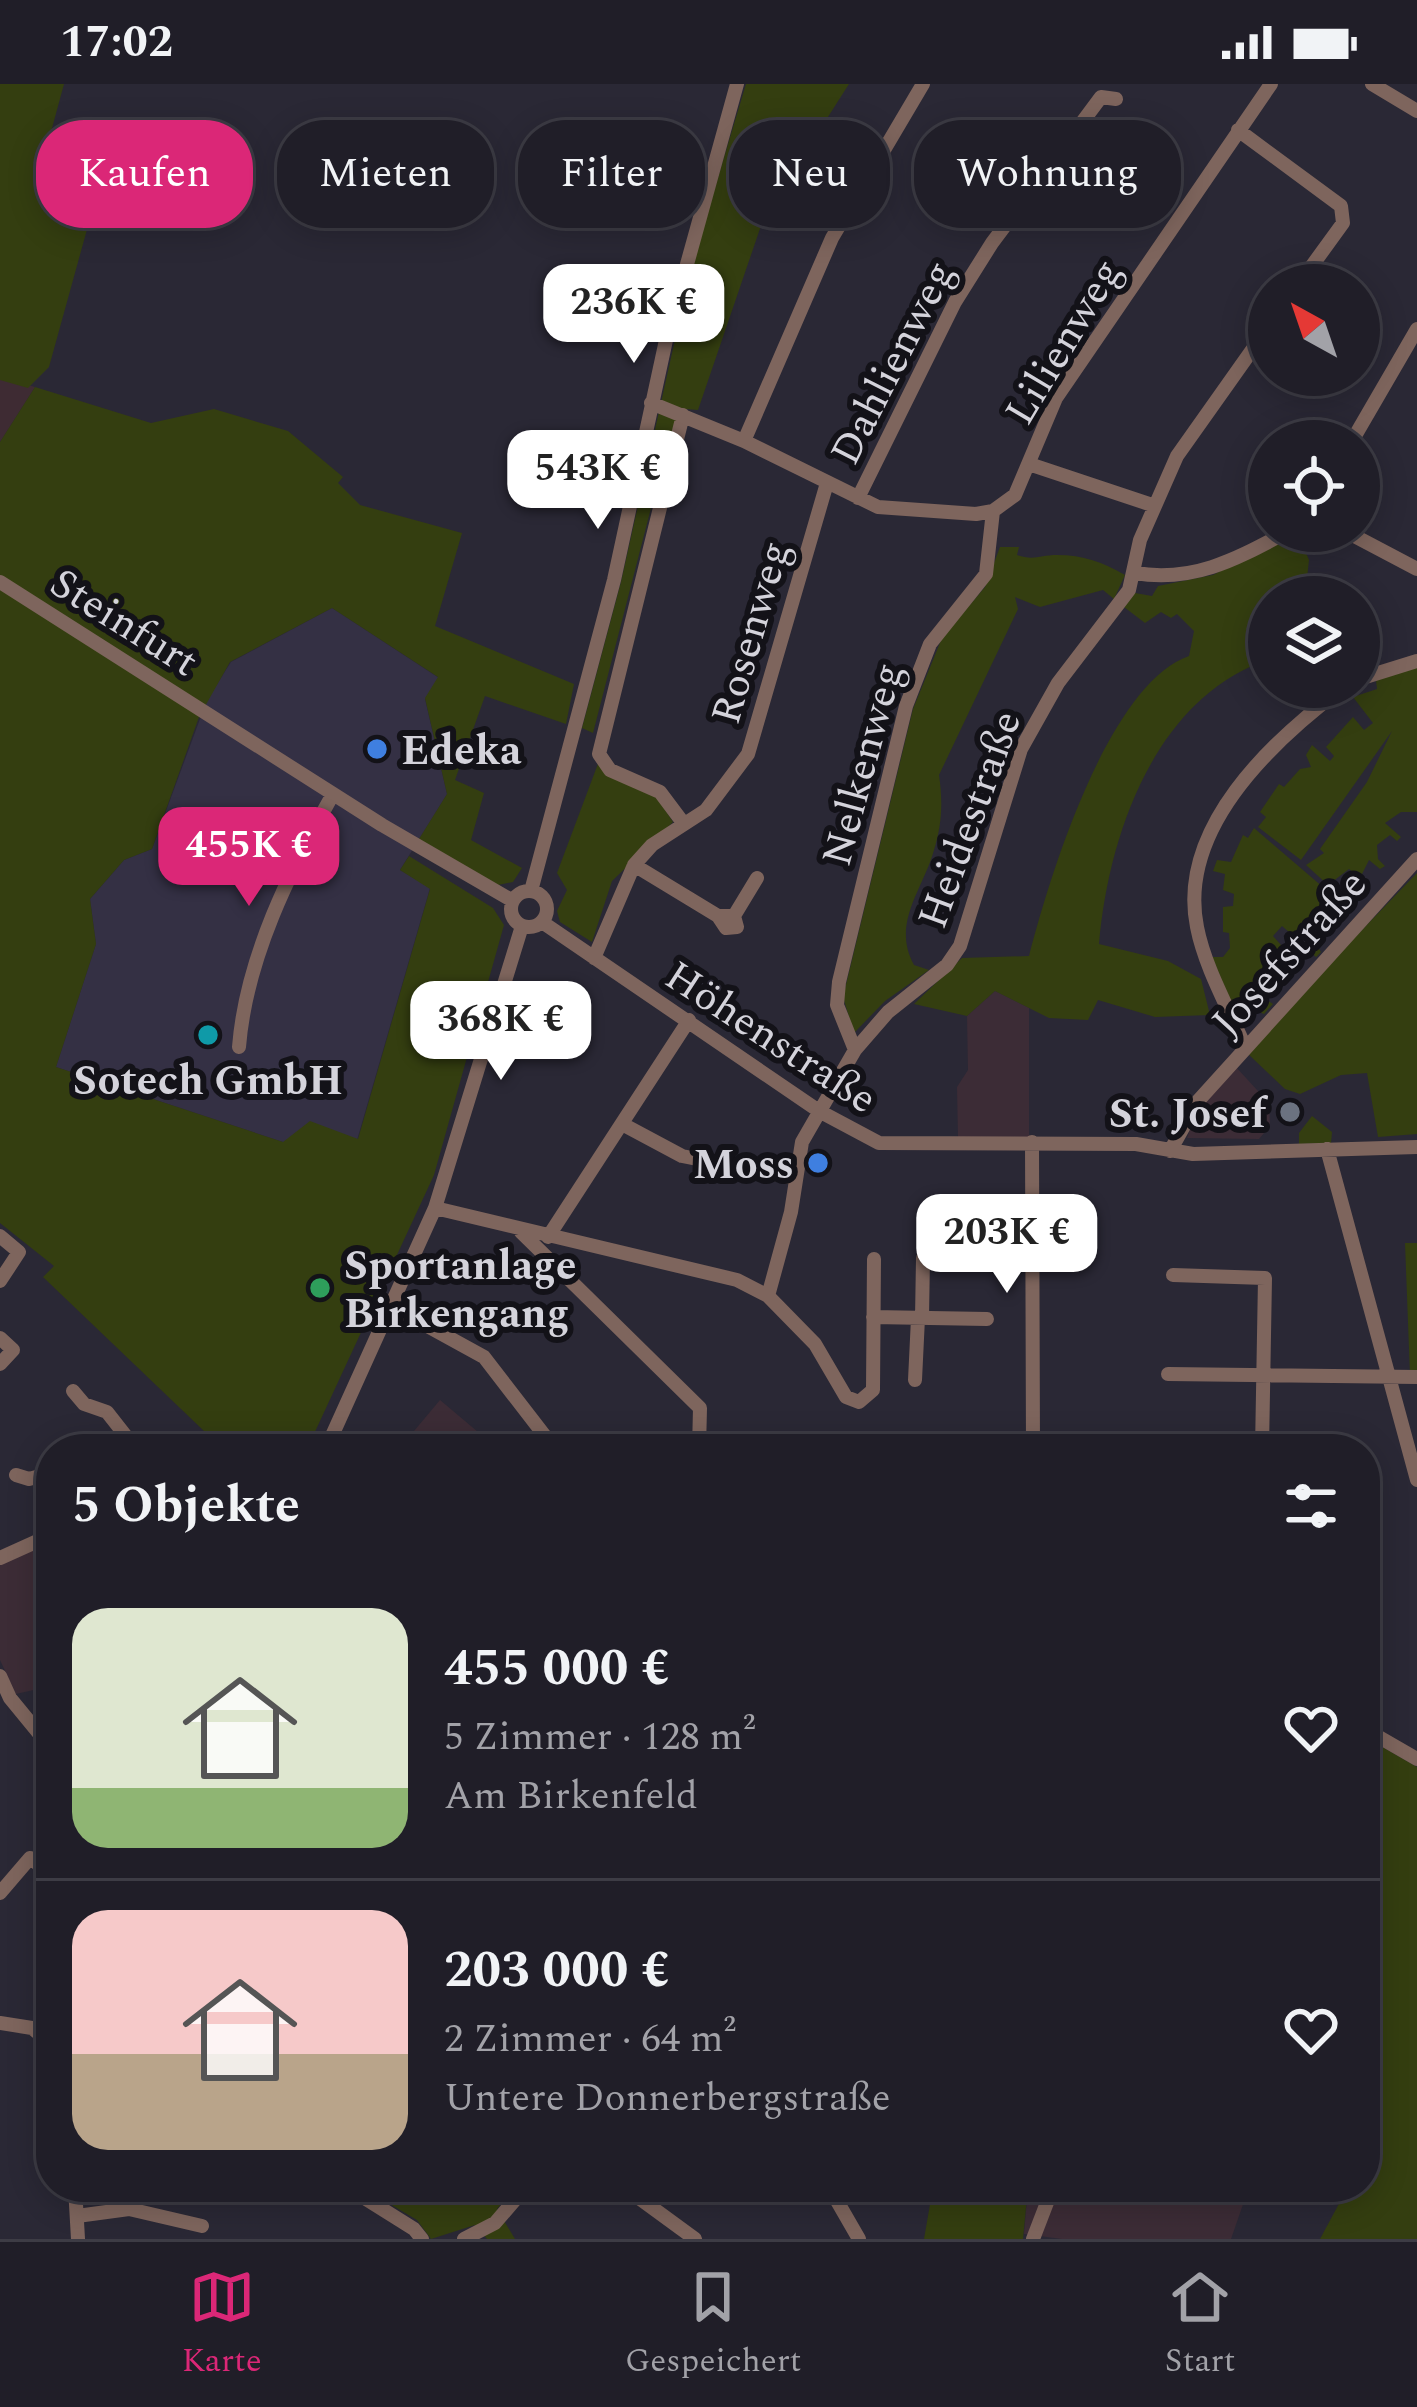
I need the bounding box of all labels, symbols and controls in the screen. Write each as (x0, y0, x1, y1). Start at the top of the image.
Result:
text: 17:02 (60, 8, 173, 77)
chip: Kaufen (36, 120, 253, 228)
chip: Mieten (277, 120, 494, 228)
chip: Filter (518, 120, 705, 228)
chip: Neu (729, 120, 890, 228)
chip: Wohnung (914, 120, 1181, 228)
street label: Lilienweg (990, 247, 1139, 438)
street label: Dahlienweg (815, 250, 972, 476)
pin: 236K € (536, 264, 732, 366)
north arrow (1248, 264, 1380, 396)
map controls (1248, 264, 1380, 708)
text: 236K € (570, 273, 698, 332)
button: locate (1248, 420, 1380, 552)
pin: 543K € (500, 430, 696, 532)
text: 543K € (534, 439, 662, 498)
street label: Rosenweg (695, 534, 808, 732)
street label: Steinfurt (37, 553, 210, 693)
button: layers (1248, 576, 1380, 708)
street label: Nelkenweg (806, 656, 921, 873)
street label: Heidestraße (902, 702, 1039, 938)
place label: Edeka (401, 720, 522, 783)
marker: Edeka (364, 736, 390, 762)
pin: 455K € (151, 807, 347, 909)
text: 455K € (185, 816, 313, 875)
street label: Josefstraße (1197, 856, 1383, 1052)
street label: Höhenstraße (652, 946, 889, 1130)
pin: 368K € (403, 981, 599, 1083)
text: 368K € (437, 990, 565, 1049)
marker: Sotech GmbH (195, 1022, 221, 1048)
place label: Sotech GmbH (73, 1050, 343, 1113)
place label: St. Josef (1109, 1083, 1268, 1146)
marker: St. Josef (1277, 1099, 1303, 1125)
place label: Moss (693, 1134, 794, 1197)
marker: Moss (805, 1150, 831, 1176)
pin: 203K € (909, 1194, 1105, 1296)
text: 203K € (943, 1203, 1071, 1262)
place label: Sportanlage Birkengang (344, 1235, 577, 1346)
marker: Sportanlage Birkengang (307, 1275, 333, 1301)
text: 5 Objekte (72, 1467, 300, 1545)
icon: filters (1278, 1473, 1344, 1539)
text: 455 000 € (444, 1630, 670, 1708)
icon: home (168, 1656, 312, 1800)
icon: heart (1278, 1695, 1344, 1761)
text: 5 Zimmer · 128 m² (444, 1708, 755, 1767)
text: Am Birkenfeld (444, 1767, 698, 1826)
text: 203 000 € (444, 1932, 670, 2010)
icon: home (168, 1958, 312, 2102)
icon: heart (1278, 1997, 1344, 2063)
text: 2 Zimmer · 64 m² (444, 2010, 736, 2069)
text: Untere Donnerbergstraße (444, 2069, 891, 2128)
tab: Karte (182, 2264, 262, 2386)
tab: Gespeichert (625, 2264, 802, 2386)
tab: Start (1165, 2264, 1235, 2386)

